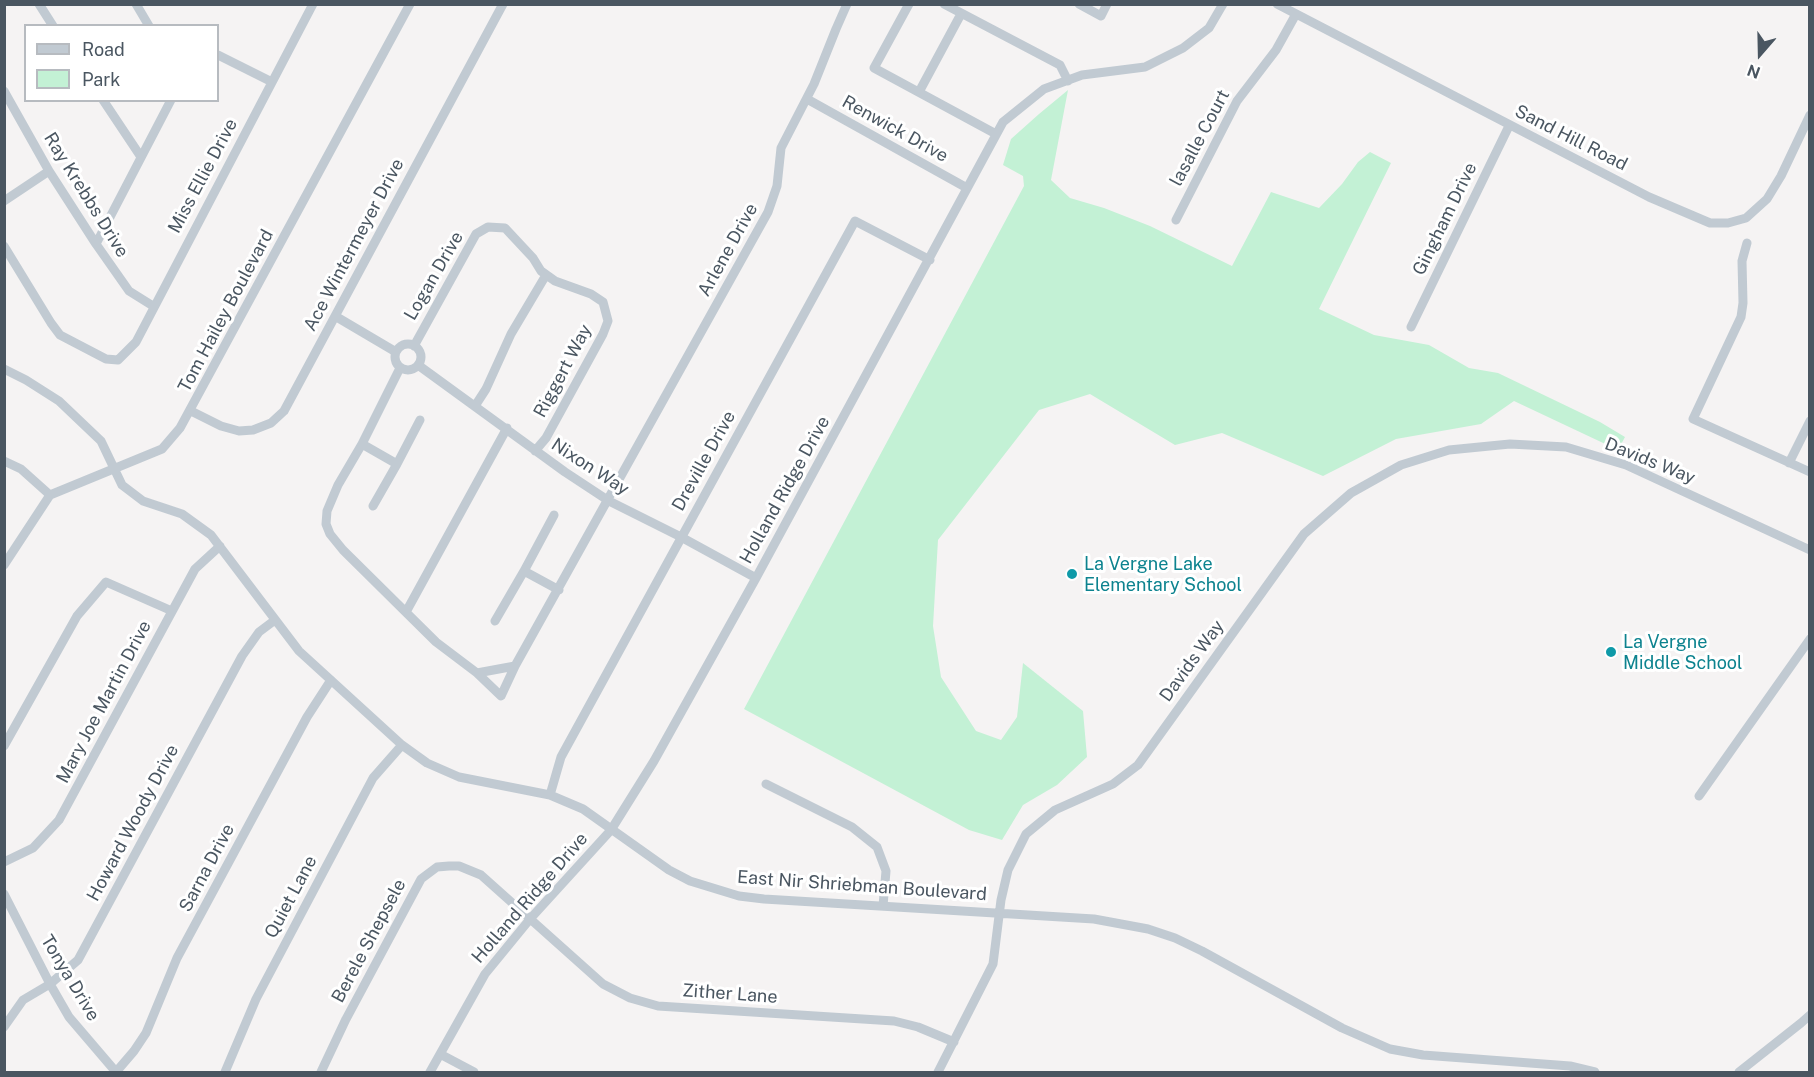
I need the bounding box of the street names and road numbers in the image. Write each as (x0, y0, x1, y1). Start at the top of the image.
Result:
street label: lasalle Court (1166, 86, 1234, 190)
street label: Renwick Drive (838, 91, 952, 167)
street label: Sand Hill Road (1511, 100, 1631, 176)
street label: Miss Ellie Drive (164, 115, 242, 237)
street label: Ray Krebbs Drive (39, 129, 133, 261)
street label: Ace Wintermeyer Drive (299, 155, 409, 335)
street label: Gingham Drive (1408, 159, 1482, 279)
street label: Arlene Drive (694, 200, 762, 300)
street label: Tom Hailey Boulevard (174, 226, 278, 396)
street label: Logan Drive (400, 228, 468, 324)
street label: Riggert Way (529, 321, 597, 421)
street label: Dreville Drive (668, 407, 740, 515)
street label: Holland Ridge Drive (735, 412, 835, 568)
street label: Davids Way (1602, 433, 1698, 489)
street label: Nixon Way (547, 434, 633, 500)
street label: Davids Way (1155, 616, 1229, 706)
street label: Mary Joe Martin Drive (52, 617, 156, 787)
street label: Howard Woody Drive (83, 741, 183, 905)
street label: Sarna Drive (175, 820, 239, 916)
street label: Holland Ridge Drive (468, 828, 592, 968)
street label: Quiet Lane (260, 852, 322, 942)
street label: East Nir Shriebman Boulevard (736, 867, 988, 905)
street label: Berele Shepsele (327, 876, 411, 1006)
street label: Tonya Drive (36, 931, 104, 1025)
street label: Zither Lane (682, 980, 778, 1008)

